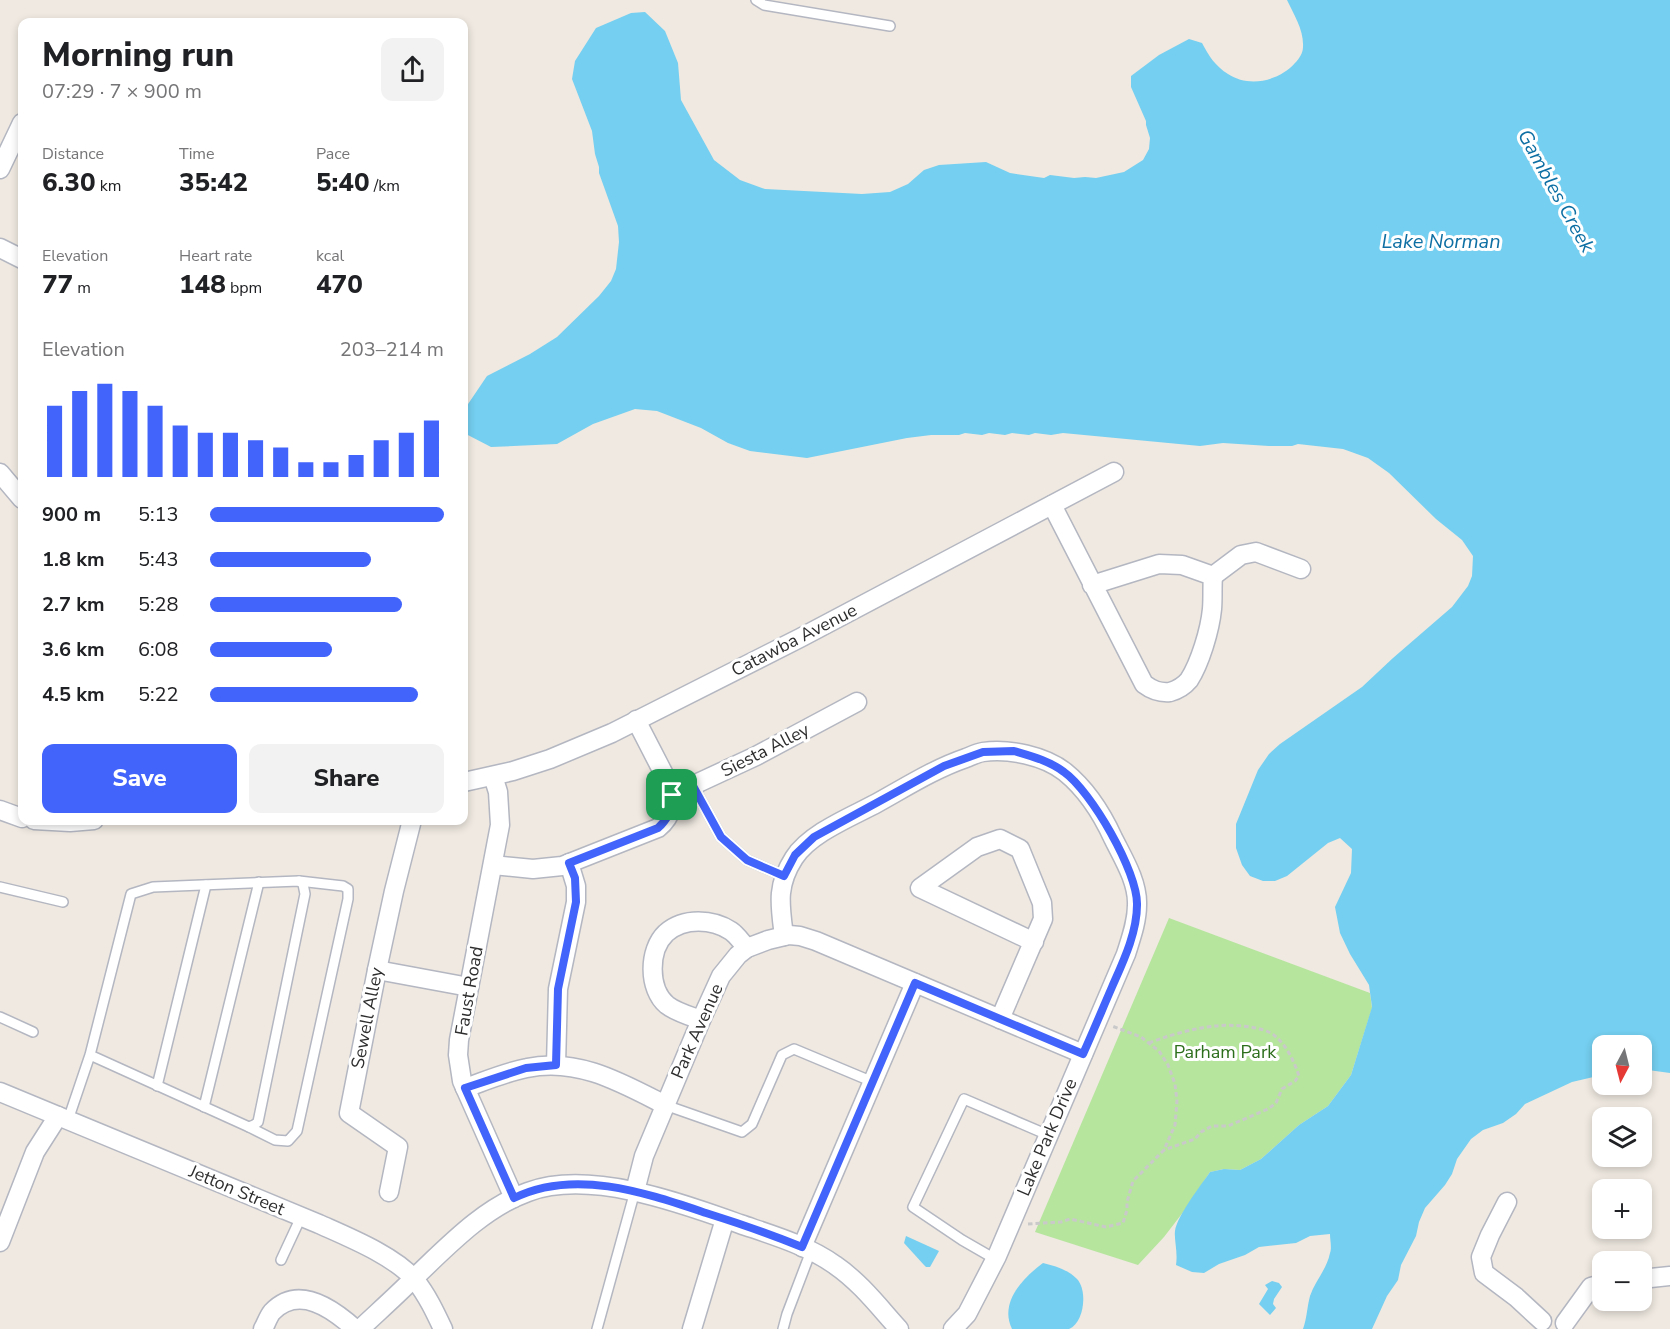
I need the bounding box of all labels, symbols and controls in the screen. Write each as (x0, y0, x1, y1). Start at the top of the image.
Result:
text: Morning run (42, 33, 234, 78)
button: share (381, 38, 444, 101)
text: 07:29 · 7 × 900 m (42, 78, 202, 105)
water label: Gambles Creek (1511, 125, 1601, 258)
text: Distance (42, 143, 104, 165)
text: Time (179, 143, 215, 165)
text: Pace (316, 143, 350, 165)
text: 6.30 (42, 165, 96, 200)
text: 35:42 (179, 165, 248, 200)
text: 5:40 (316, 165, 370, 200)
text: km (96, 175, 121, 197)
text: /km (370, 175, 400, 197)
water label: Lake Norman (1381, 228, 1501, 255)
text: Elevation (42, 245, 108, 267)
text: Heart rate (179, 245, 252, 267)
text: kcal (316, 245, 344, 267)
text: 77 (42, 267, 73, 302)
text: 148 (179, 267, 226, 302)
text: 470 (316, 267, 363, 302)
text: m (73, 277, 91, 299)
text: bpm (226, 277, 262, 299)
text: Elevation (42, 336, 125, 363)
text: 203–214 m (340, 336, 444, 363)
text: 900 m (42, 501, 101, 528)
text: 5:13 (138, 501, 179, 528)
text: 1.8 km (42, 546, 105, 573)
text: 5:43 (138, 546, 179, 573)
text: 2.7 km (42, 591, 105, 618)
text: 5:28 (138, 591, 179, 618)
street label: Catawba Avenue (727, 598, 861, 682)
text: 3.6 km (42, 636, 105, 663)
text: 6:08 (138, 636, 179, 663)
text: 4.5 km (42, 681, 105, 708)
text: 5:22 (138, 681, 179, 708)
street label: Siesta Alley (717, 717, 814, 783)
button: Save (42, 744, 237, 813)
button: Share (249, 744, 444, 813)
pin (646, 769, 697, 820)
icon: arrive (655, 778, 688, 811)
street label: Faust Road (449, 944, 489, 1038)
street label: Sewell Alley (345, 965, 389, 1071)
street label: Park Avenue (665, 980, 729, 1082)
north arrow (1592, 1035, 1652, 1095)
map controls (1592, 1035, 1652, 1311)
park label: Parham Park (1174, 1040, 1277, 1064)
street label: Lake Park Drive (1011, 1075, 1083, 1199)
button: layers (1592, 1107, 1652, 1167)
street label: Jetton Street (185, 1159, 289, 1221)
button: + (1592, 1179, 1652, 1239)
button: − (1592, 1251, 1652, 1311)

